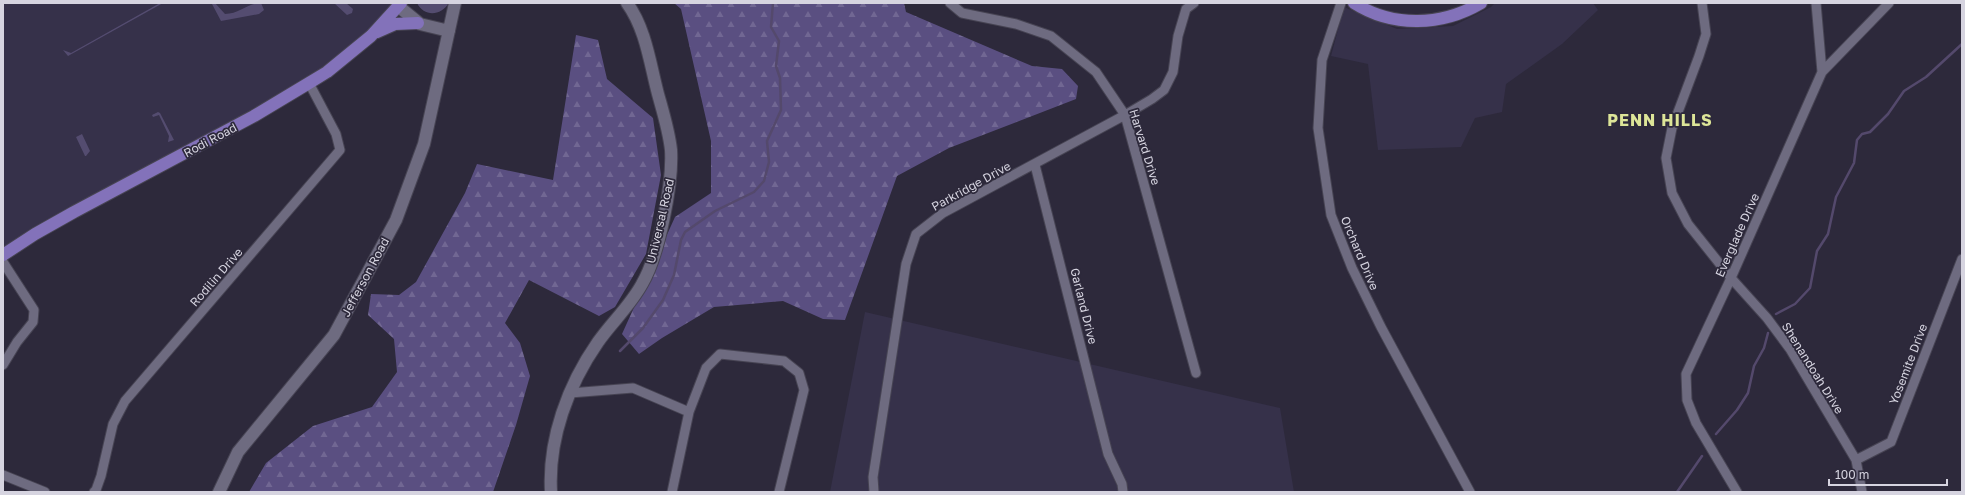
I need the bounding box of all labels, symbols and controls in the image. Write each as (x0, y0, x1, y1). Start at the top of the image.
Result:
street label: Harvard Drive (1126, 107, 1164, 187)
district label: PENN HILLS (1607, 110, 1713, 130)
street label: Rodi Road (181, 120, 239, 160)
street label: Parkridge Drive (929, 158, 1013, 214)
street label: Universal Road (643, 177, 677, 265)
street label: Everglade Drive (1712, 191, 1762, 279)
street label: Orchard Drive (1338, 214, 1382, 292)
street label: Jefferson Road (338, 235, 392, 319)
street label: Rodilin Drive (186, 245, 246, 309)
street label: Garland Drive (1067, 266, 1101, 346)
street label: Shenandoah Drive (1779, 319, 1847, 417)
street label: Yosemite Drive (1886, 321, 1930, 407)
scale bar (1829, 461, 1947, 487)
text: 100 m (1835, 467, 1869, 482)

